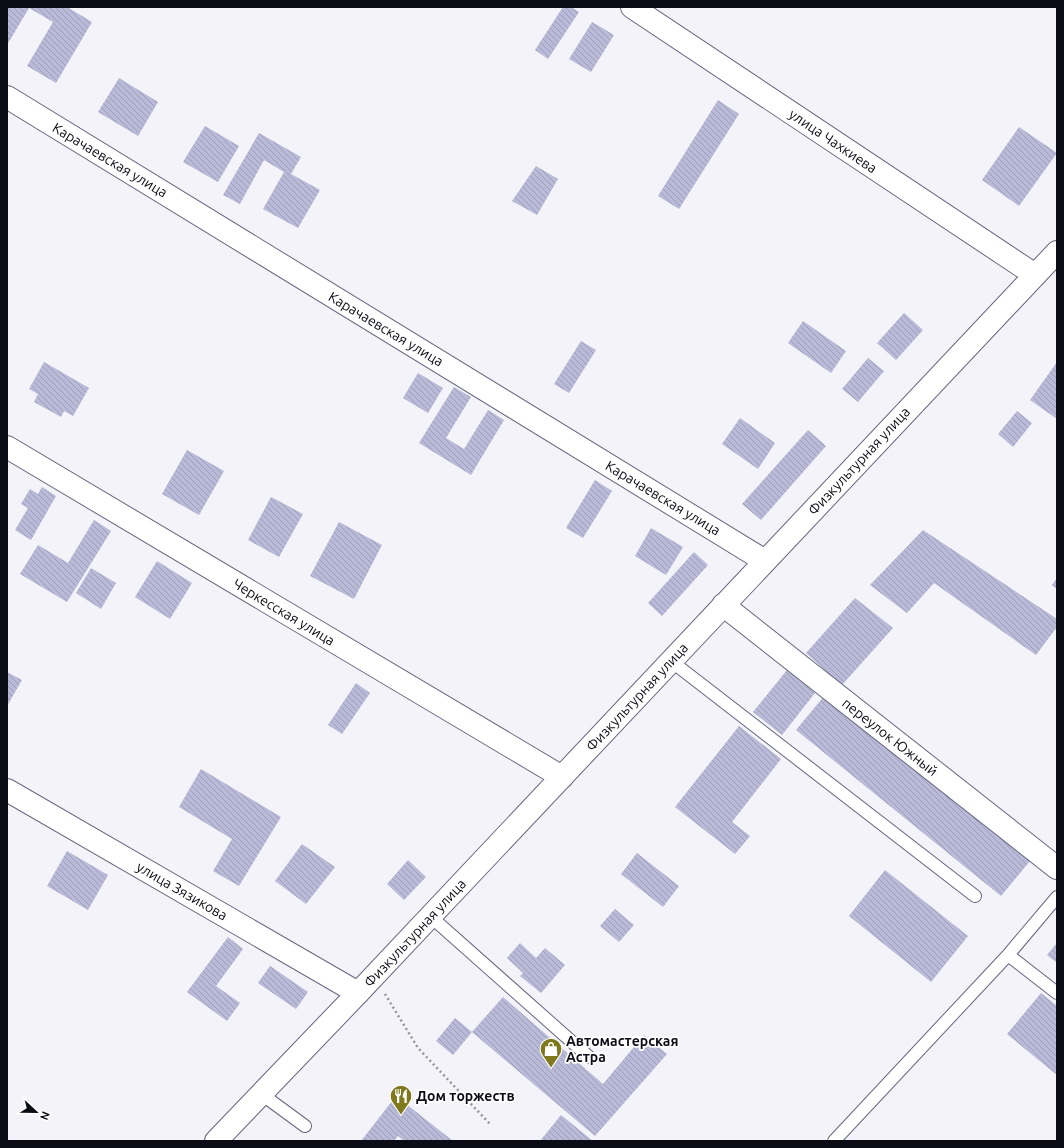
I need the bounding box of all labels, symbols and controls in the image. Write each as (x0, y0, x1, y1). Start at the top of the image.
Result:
street label: улица Чахкиева (786, 106, 880, 176)
street label: Карачаевская улица (50, 119, 170, 201)
street label: Карачаевская улица (326, 288, 446, 370)
street label: Физкультурная улица (805, 404, 913, 518)
street label: Карачаевская улица (603, 457, 723, 539)
street label: Черкесская улица (230, 575, 338, 649)
street label: Физкультурная улица (583, 640, 691, 754)
street label: переулок Южный (839, 695, 941, 779)
street label: улица Зязикова (134, 859, 230, 923)
street label: Физкультурная улица (361, 876, 469, 990)
place label: Автомастерская Астра (566, 1033, 678, 1065)
shop icon: Автомастерская Астра (538, 1036, 564, 1069)
restaurant icon: Дом торжеств (388, 1083, 414, 1116)
place label: Дом торжеств (416, 1088, 515, 1104)
north arrow (16, 1092, 56, 1132)
text: N (38, 1110, 52, 1122)

